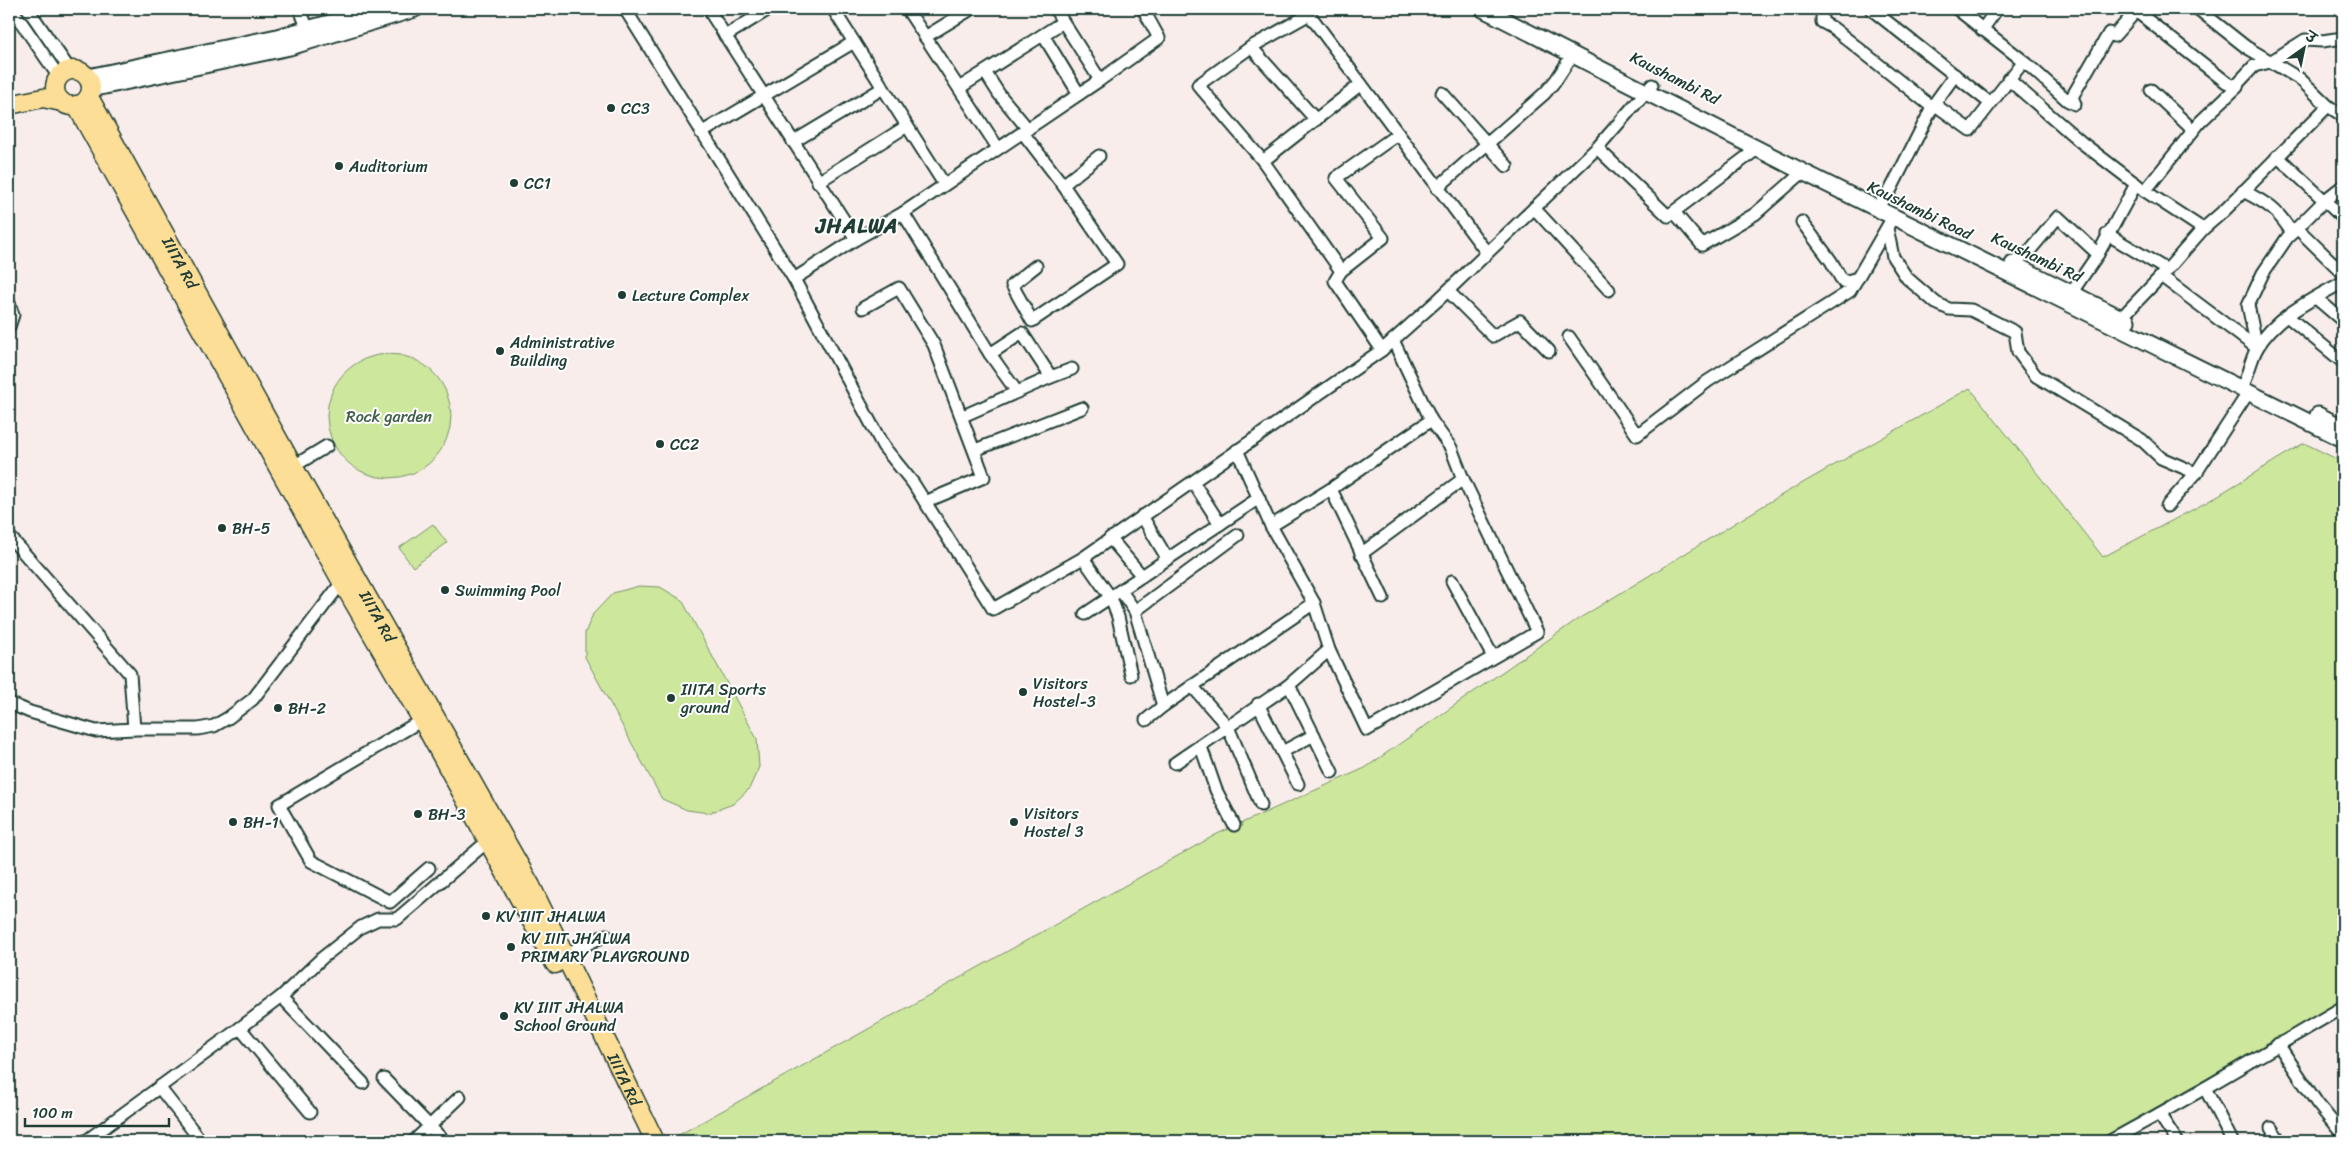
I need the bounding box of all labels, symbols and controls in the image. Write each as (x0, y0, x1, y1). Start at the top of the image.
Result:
north arrow (2280, 22, 2330, 72)
text: उ (2298, 23, 2323, 51)
street label: Kaushambi Rd (1625, 43, 1727, 114)
place label: CC3 (621, 94, 650, 123)
marker: CC3 (605, 102, 617, 114)
place label: Auditorium (348, 152, 428, 181)
marker: Auditorium (333, 160, 345, 172)
place label: CC1 (524, 169, 551, 198)
street label: Kaushambi Road (1862, 172, 1979, 249)
marker: CC1 (508, 177, 520, 189)
district label: JHALWA (815, 207, 898, 245)
street label: Kaushambi Rd (1987, 223, 2089, 291)
street label: IIITA Rd (154, 230, 207, 295)
place label: Lecture Complex (632, 281, 750, 310)
marker: Lecture Complex (616, 289, 628, 301)
place label: Administrative Building (509, 328, 615, 375)
marker: Administrative Building (494, 345, 506, 357)
park label: Rock garden (346, 402, 432, 431)
place label: CC2 (670, 430, 699, 459)
marker: CC2 (654, 438, 666, 450)
place label: BH-5 (232, 514, 271, 543)
marker: BH-5 (216, 522, 228, 534)
place label: Swimming Pool (455, 576, 561, 605)
street label: IIITA Rd (351, 584, 405, 649)
marker: Swimming Pool (439, 584, 451, 596)
place label: Visitors Hostel-3 (1033, 669, 1096, 716)
place label: IIITA Sports ground (679, 675, 766, 722)
marker: Visitors Hostel-3 (1017, 686, 1029, 698)
marker: IIITA Sports ground (665, 692, 677, 704)
place label: BH-2 (288, 694, 326, 723)
marker: BH-2 (272, 702, 284, 714)
place label: Visitors Hostel 3 (1024, 799, 1084, 846)
place label: BH-3 (428, 800, 466, 829)
place label: BH-1 (243, 808, 279, 837)
marker: BH-3 (412, 808, 424, 820)
marker: BH-1 (227, 816, 239, 828)
marker: Visitors Hostel 3 (1008, 816, 1020, 828)
place label: KV IIIT JHALWA (496, 902, 606, 931)
marker: KV IIIT JHALWA (480, 910, 492, 922)
place label: KV IIIT JHALWA PRIMARY PLAYGROUND (521, 924, 690, 971)
marker: KV IIIT JHALWA PRIMARY PLAYGROUND (505, 941, 517, 953)
place label: KV IIIT JHALWA School Ground (514, 993, 624, 1040)
marker: KV IIIT JHALWA School Ground (498, 1010, 510, 1022)
street label: IIITA Rd (599, 1047, 651, 1112)
scale bar (25, 1095, 169, 1127)
text: 100 m (32, 1100, 73, 1126)

